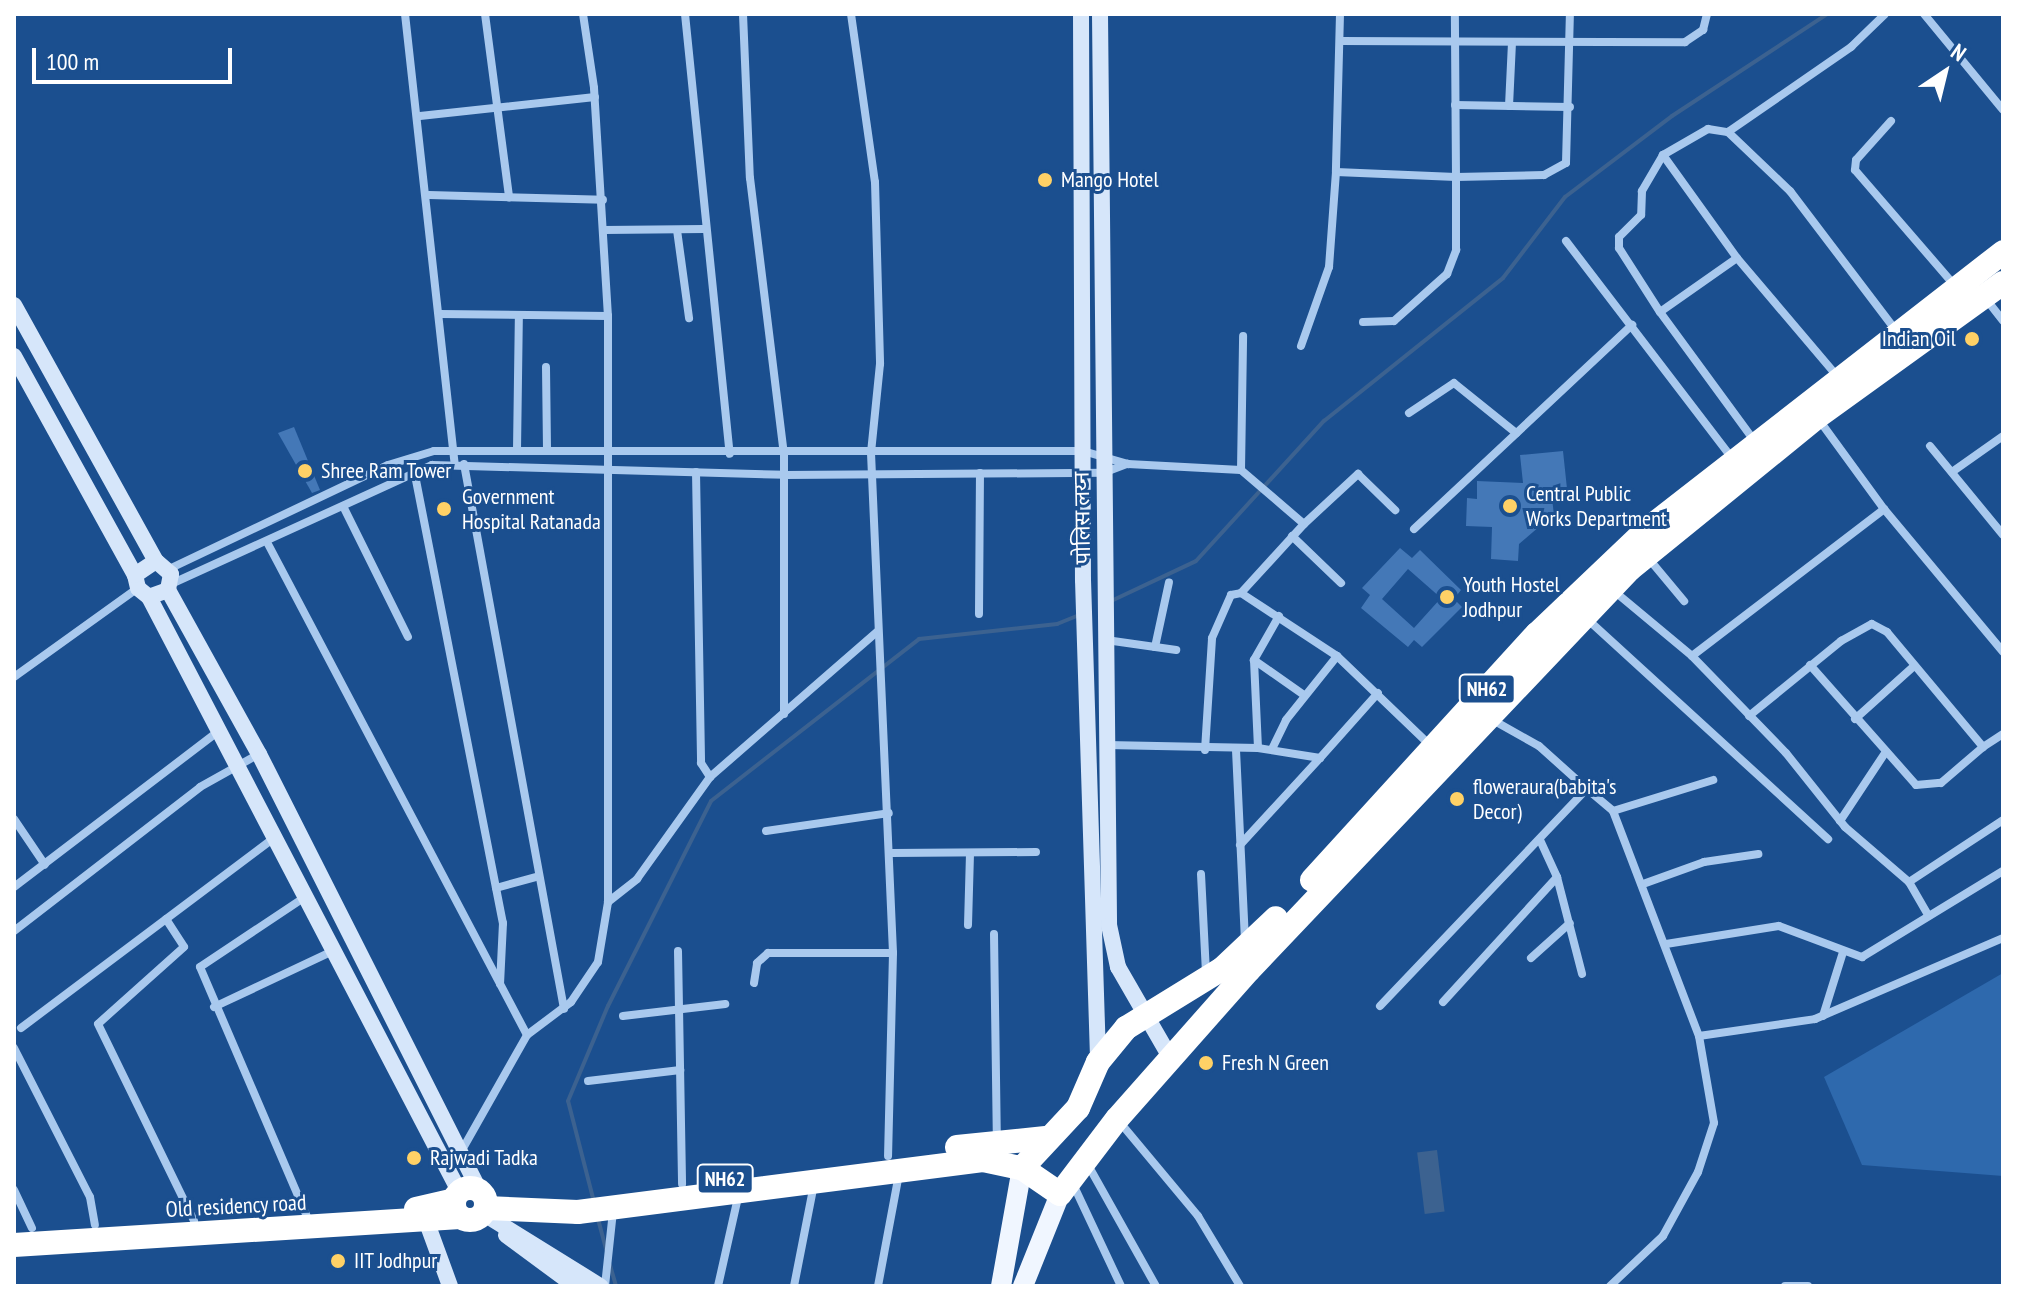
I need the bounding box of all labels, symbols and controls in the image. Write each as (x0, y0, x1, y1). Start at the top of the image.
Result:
scale bar (36, 32, 236, 82)
north arrow (1905, 32, 1985, 112)
text: N (1946, 37, 1972, 67)
text: 100 m (46, 46, 99, 77)
place label: Mango Hotel (1061, 167, 1159, 193)
marker: Mango Hotel (1036, 171, 1054, 189)
place label: Indian Oil (1882, 326, 1956, 352)
marker: Indian Oil (1963, 330, 1981, 348)
place label: Shree Ram Tower (321, 458, 452, 484)
marker: Shree Ram Tower (296, 462, 314, 480)
street label: पोलिस लय्न (1068, 471, 1096, 565)
place label: Central Public Works Department (1526, 480, 1667, 532)
place label: Government Hospital Ratanada (462, 483, 601, 534)
marker: Central Public Works Department (1501, 497, 1519, 515)
marker: Government Hospital Ratanada (433, 498, 455, 520)
place label: Youth Hostel Jodhpur (1463, 571, 1560, 622)
marker: Youth Hostel Jodhpur (1438, 588, 1456, 606)
road number: NH62 (1457, 673, 1517, 705)
place label: floweraura(babita's Decor) (1473, 773, 1616, 824)
marker: floweraura(babita's Decor) (1448, 790, 1466, 808)
place label: Fresh N Green (1222, 1050, 1329, 1076)
marker: Fresh N Green (1197, 1054, 1215, 1072)
place label: Rajwadi Tadka (430, 1145, 538, 1171)
marker: Rajwadi Tadka (405, 1149, 423, 1167)
road number: NH62 (695, 1163, 755, 1195)
street label: Old residency road (165, 1189, 307, 1223)
place label: IIT Jodhpur (354, 1248, 438, 1274)
marker: IIT Jodhpur (329, 1252, 347, 1270)

